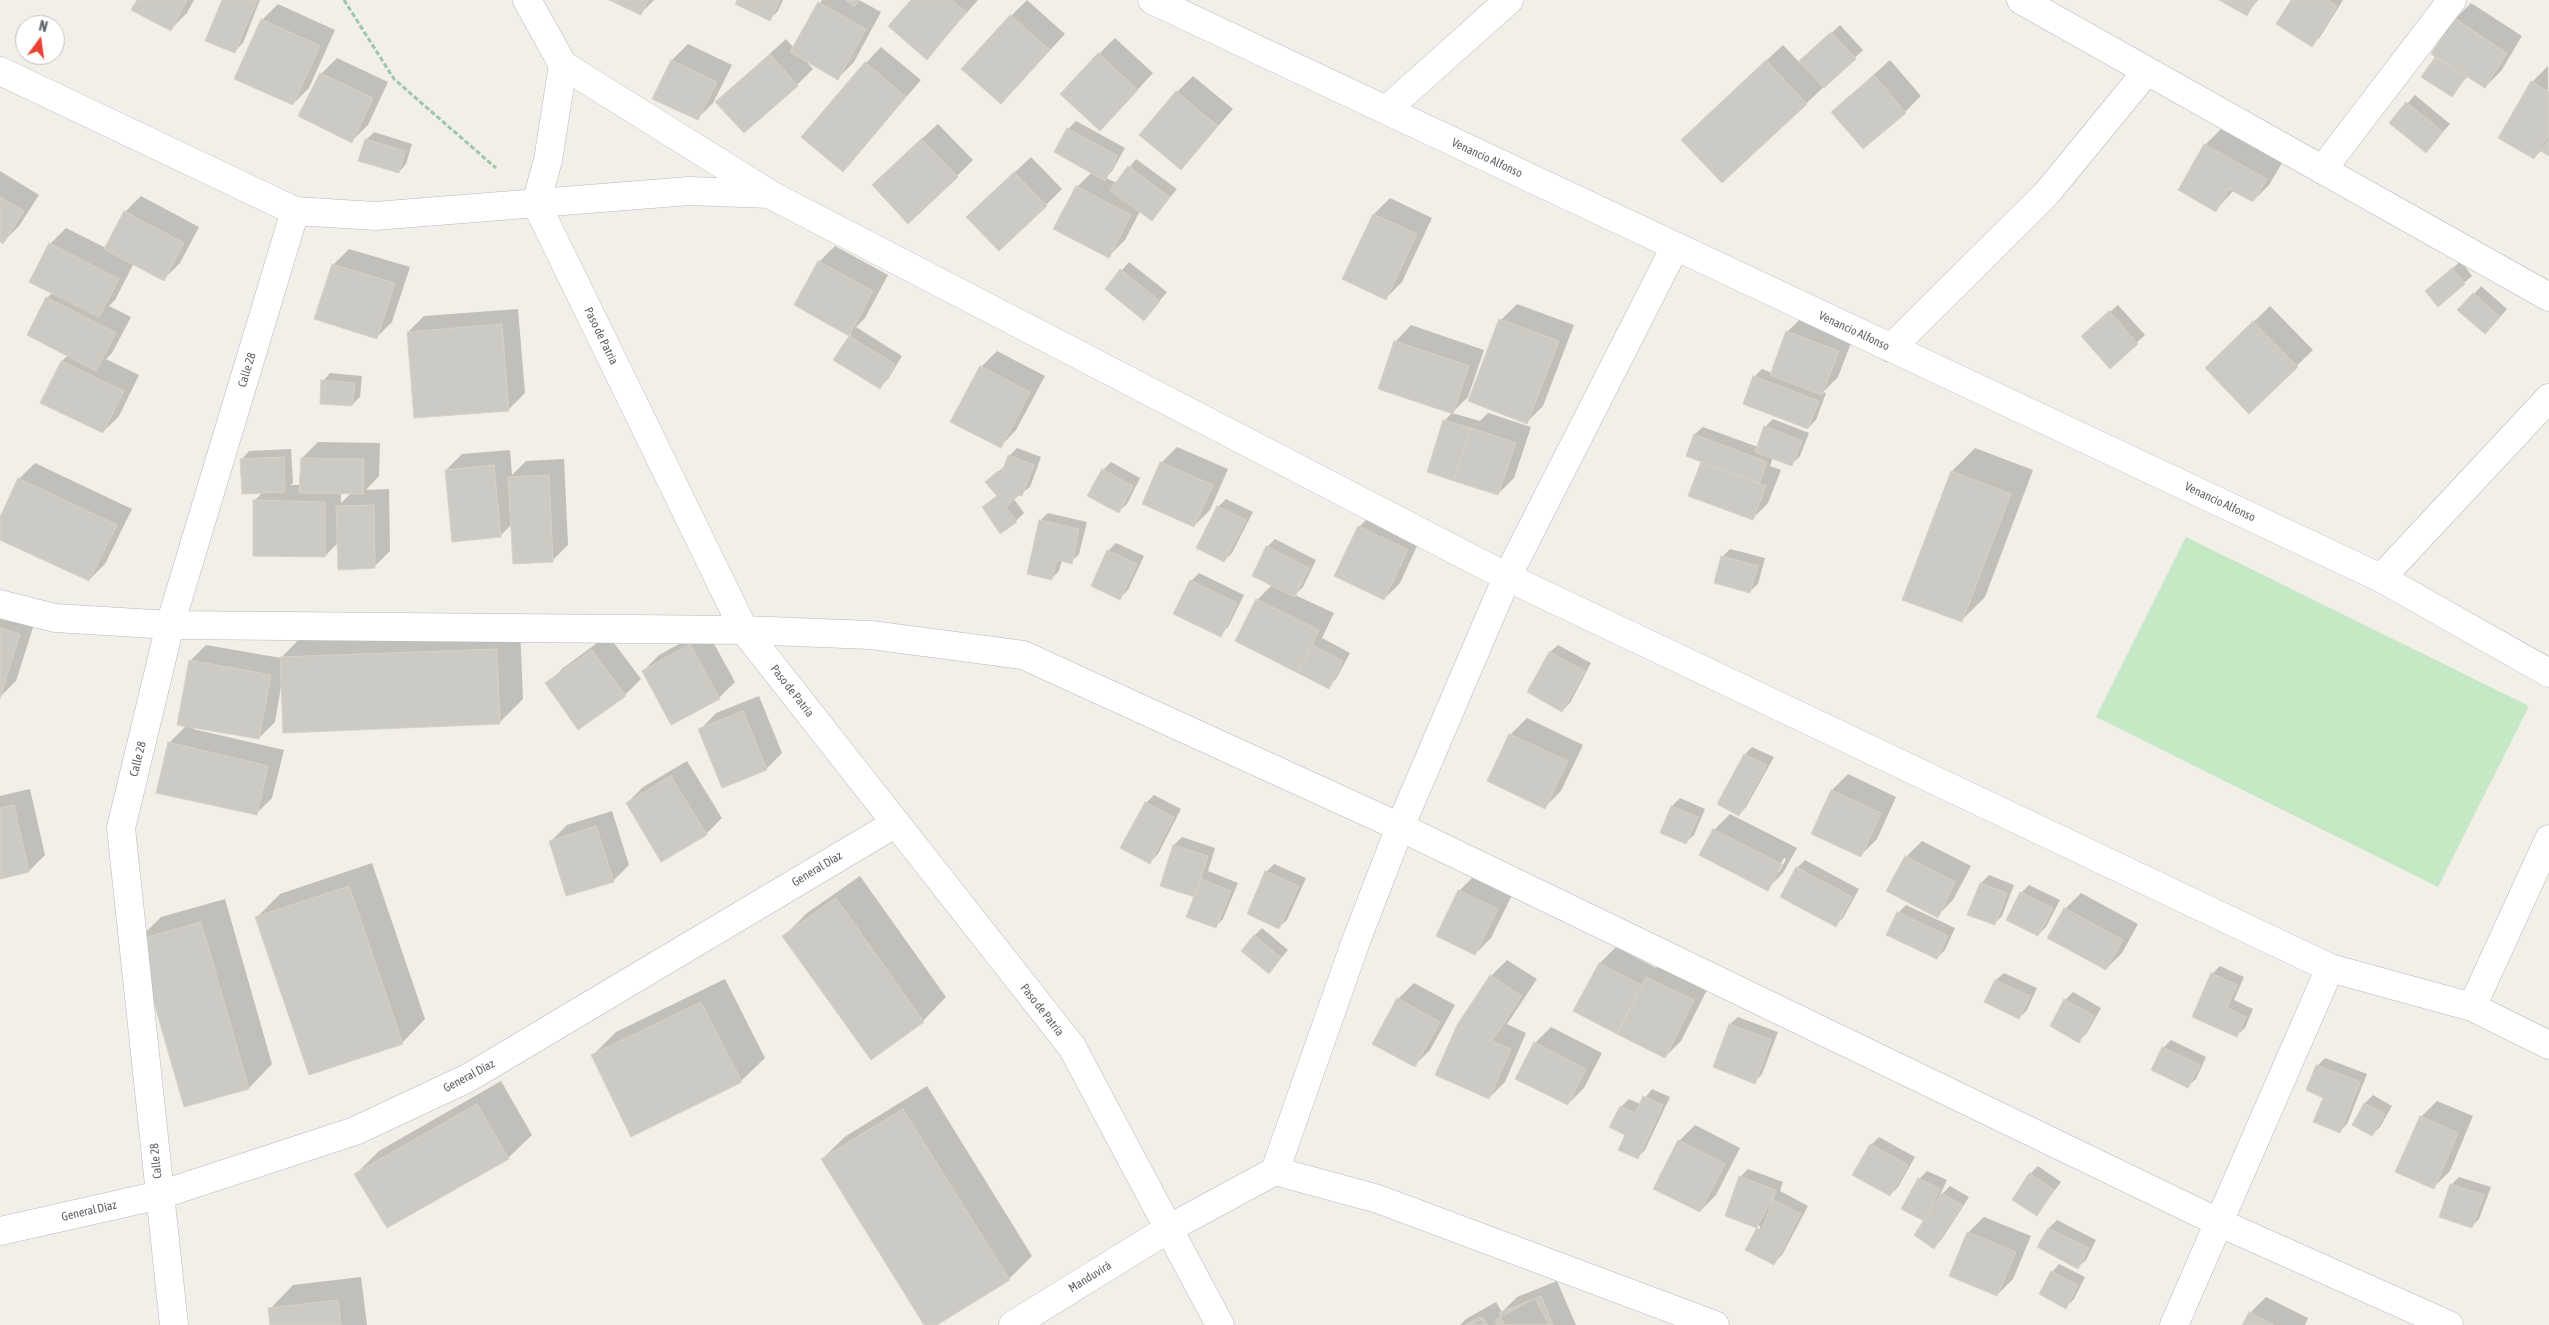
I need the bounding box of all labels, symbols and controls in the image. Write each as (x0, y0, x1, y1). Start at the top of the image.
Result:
north arrow (15, 15, 65, 65)
text: N (37, 18, 49, 35)
street label: Venancio Alfonso (1449, 135, 1525, 181)
street label: Paso de Patria (581, 305, 621, 367)
street label: Venancio Alfonso (1816, 308, 1892, 354)
street label: Calle 28 (235, 351, 259, 389)
street label: Venancio Alfonso (2182, 479, 2258, 525)
street label: Paso de Patria (767, 662, 817, 720)
street label: Calle 28 (127, 740, 149, 778)
street label: General Díaz (789, 848, 845, 890)
street label: Paso de Patria (1017, 981, 1067, 1039)
street label: General Díaz (441, 1056, 497, 1096)
street label: Calle 28 (147, 1143, 165, 1179)
street label: General Díaz (60, 1198, 118, 1224)
street label: Manduvirá (1066, 1258, 1114, 1296)

